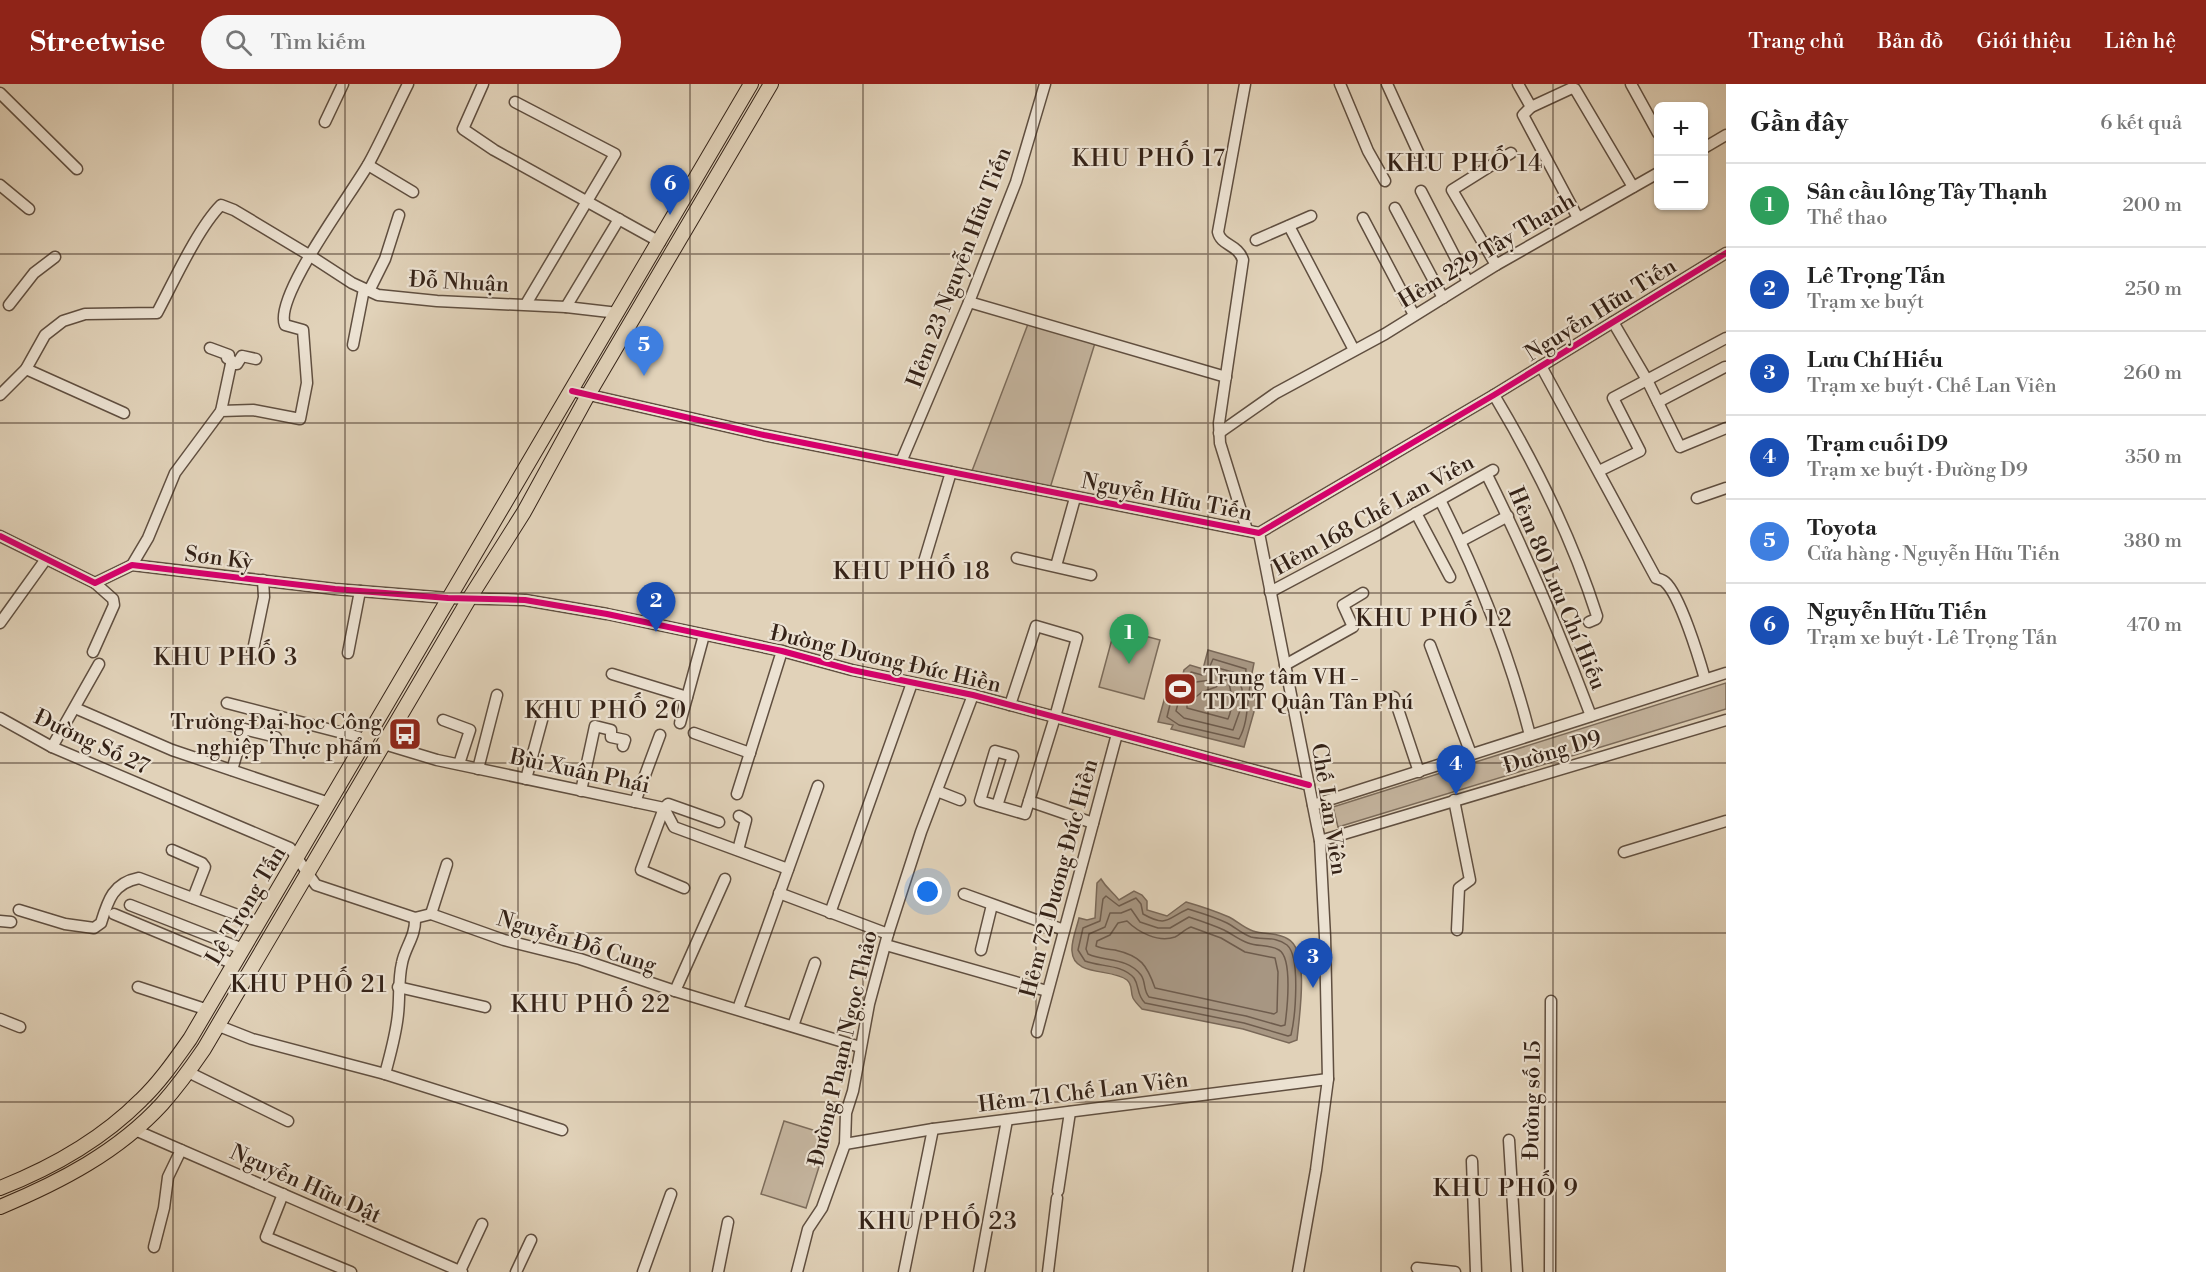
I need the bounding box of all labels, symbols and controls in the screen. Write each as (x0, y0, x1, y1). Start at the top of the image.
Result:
search box (201, 15, 621, 69)
text: Streetwise (30, 25, 165, 60)
icon: search (222, 26, 255, 59)
text: Tìm kiếm (270, 29, 366, 56)
text: Trang chủ (1748, 29, 1844, 55)
text: Bản đồ (1877, 29, 1943, 55)
text: Giới thiệu (1976, 29, 2072, 55)
text: Liên hệ (2105, 29, 2176, 55)
map controls (1654, 102, 1708, 210)
button: + (1654, 102, 1708, 156)
text: Gần đây (1750, 107, 1848, 139)
text: 6 kết quả (2100, 111, 2182, 136)
district label: KHU PHỐ 17 (1072, 140, 1226, 174)
street label: Hẻm 23 Nguyễn Hữu Tiến (901, 144, 1018, 392)
district label: KHU PHỐ 14 (1386, 145, 1544, 179)
button: − (1654, 156, 1708, 210)
pin: 6 (650, 166, 690, 215)
text: Sân cầu lông Tây Thạnh (1807, 179, 2047, 206)
street label: Hẻm 229 Tây Thạnh (1394, 188, 1580, 315)
text: 1 (1765, 193, 1774, 218)
text: 200 m (2122, 193, 2182, 218)
text: Thể thao (1807, 206, 1887, 231)
street label: Nguyễn Hữu Tiến (1520, 253, 1681, 368)
text: Lê Trọng Tấn (1807, 263, 1945, 290)
street label: Đỗ Nhuận (408, 266, 510, 299)
text: 2 (1763, 277, 1776, 302)
text: 250 m (2125, 277, 2182, 302)
text: Trạm xe buýt (1807, 290, 1924, 315)
pin: 5 (624, 326, 664, 376)
text: Lưu Chí Hiếu (1807, 347, 1943, 374)
text: 3 (1763, 361, 1776, 386)
text: 260 m (2124, 361, 2182, 386)
text: Trạm xe buýt · Chế Lan Viên (1807, 374, 2057, 399)
text: Trạm cuối D9 (1807, 431, 1948, 458)
text: 4 (1763, 445, 1776, 470)
text: 350 m (2125, 445, 2182, 470)
street label: Hẻm 168 Chế Lan Viên (1268, 449, 1479, 582)
text: Trạm xe buýt · Đường D9 (1807, 458, 2028, 483)
street label: Nguyễn Hữu Tiến (1079, 468, 1254, 527)
street label: Hẻm 80 Lưu Chí Hiếu (1502, 483, 1612, 695)
text: Toyota (1807, 515, 1877, 542)
text: 5 (1763, 529, 1776, 554)
text: 380 m (2124, 529, 2182, 554)
street label: Sơn Kỳ (183, 541, 255, 576)
text: Cửa hàng · Nguyễn Hữu Tiến (1807, 542, 2060, 567)
district label: KHU PHỐ 18 (833, 553, 991, 587)
pin: 2 (636, 582, 676, 632)
text: Nguyễn Hữu Tiến (1807, 599, 1987, 626)
district label: KHU PHỐ 12 (1355, 600, 1513, 634)
text: 6 (1763, 613, 1776, 638)
text: 470 m (2126, 613, 2182, 638)
pin: 1 (1110, 614, 1148, 664)
street label: Đường Dương Đức Hiền (767, 620, 1004, 699)
text: Trạm xe buýt · Lê Trọng Tấn (1807, 626, 2057, 651)
district label: KHU PHỐ 3 (153, 639, 299, 673)
place label: Trung tâm VH - TDTT Quận Tân Phú (1203, 664, 1414, 716)
sports icon: Trung tâm VH - TDTT Quận Tân Phú (1162, 671, 1198, 707)
district label: KHU PHỐ 20 (524, 692, 688, 726)
street label: Đường Số 27 (29, 704, 153, 781)
place label: Trường Đại học Công nghiệp Thực phẩm (170, 709, 383, 761)
bus stop icon: Trường Đại học Công nghiệp Thực phẩm (387, 716, 423, 752)
street label: Đường D9 (1500, 725, 1605, 780)
street label: Chế Lan Viên (1305, 741, 1352, 877)
street label: Bùi Xuân Phái (506, 743, 652, 799)
pin: 4 (1436, 746, 1476, 795)
street label: Hẻm 72 Dương Đức Hiền (1015, 756, 1104, 1001)
street label: Lê Trọng Tấn (200, 841, 292, 970)
your location (913, 877, 942, 906)
street label: Nguyễn Đỗ Cung (493, 905, 660, 980)
street label: Đường Phạm Ngọc Thảo (803, 928, 884, 1169)
pin: 3 (1294, 938, 1332, 988)
district label: KHU PHỐ 21 (230, 966, 388, 1000)
district label: KHU PHỐ 22 (510, 986, 672, 1020)
street label: Đường số 15 (1518, 1040, 1547, 1160)
street label: Hẻm 71 Chế Lan Viên (977, 1066, 1190, 1119)
street label: Nguyễn Hữu Dật (226, 1139, 385, 1230)
district label: KHU PHỐ 9 (1433, 1170, 1579, 1204)
district label: KHU PHỐ 23 (858, 1203, 1018, 1237)

